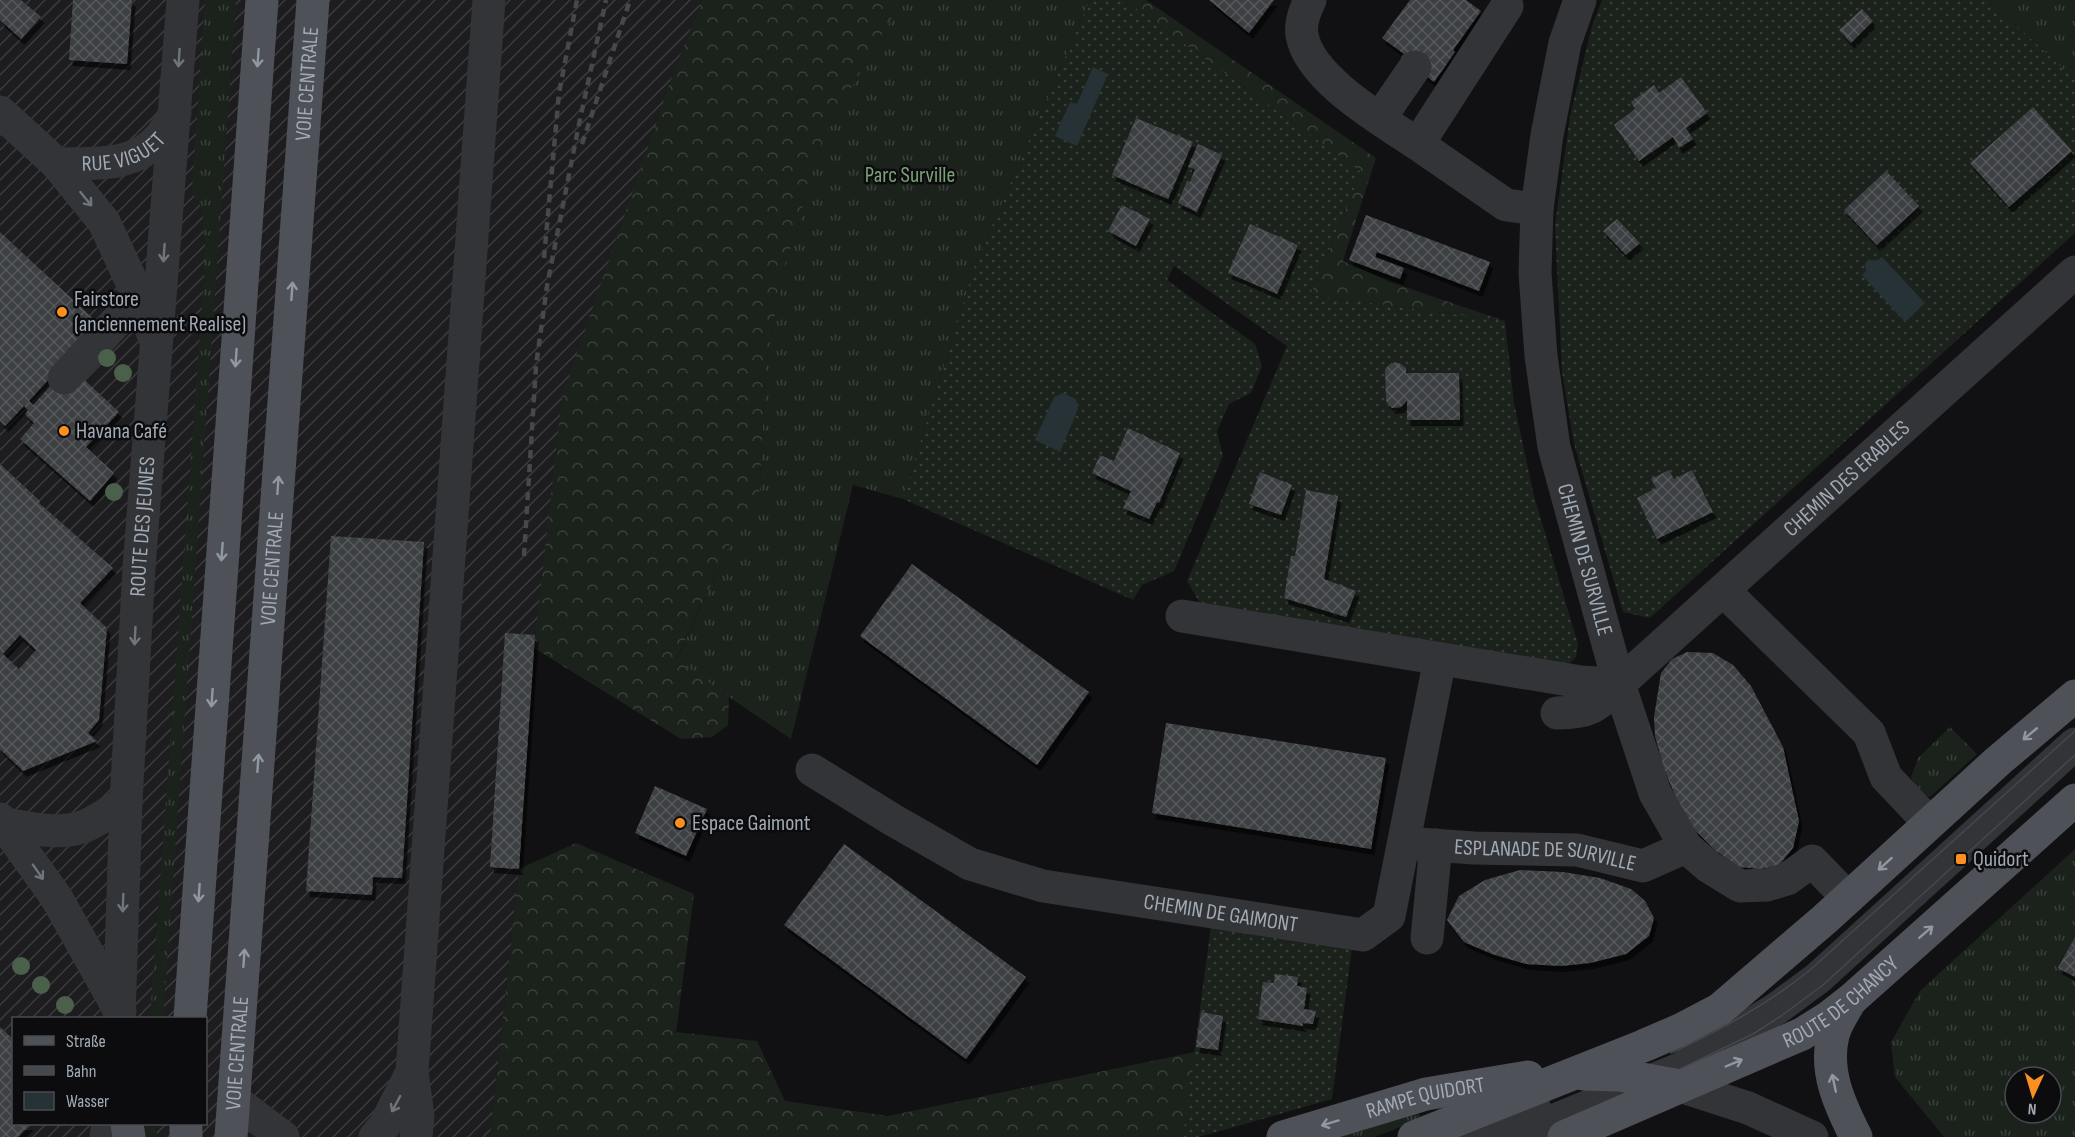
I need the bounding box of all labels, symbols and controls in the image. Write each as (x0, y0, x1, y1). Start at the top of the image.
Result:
street label: VOIE CENTRALE (289, 26, 325, 142)
one-way arrow (173, 48, 184, 68)
one-way arrow (252, 48, 263, 68)
street label: RUE VIGUET (81, 126, 171, 177)
park label: Parc Surville (865, 162, 955, 189)
one-way arrow (79, 191, 92, 207)
one-way arrow (159, 242, 170, 262)
one-way arrow (287, 281, 298, 301)
place label: Fairstore (anciennement Realise) (74, 286, 246, 338)
marker: Fairstore (anciennement Realise) (55, 305, 69, 319)
one-way arrow (231, 347, 242, 367)
street label: CHEMIN DES ERABLES (1778, 414, 1915, 542)
place label: Havana Café (76, 418, 167, 445)
marker: Havana Café (57, 424, 71, 438)
street label: ROUTE DES JEUNES (124, 456, 161, 597)
one-way arrow (273, 476, 284, 496)
street label: CHEMIN DE SURVILLE (1551, 481, 1619, 639)
street label: VOIE CENTRALE (254, 511, 290, 626)
one-way arrow (217, 542, 228, 562)
one-way arrow (130, 625, 141, 645)
one-way arrow (206, 688, 217, 708)
one-way arrow (2023, 727, 2038, 741)
one-way arrow (253, 754, 264, 774)
place label: Espace Gaimont (692, 810, 811, 837)
marker: Espace Gaimont (673, 816, 687, 830)
street label: ESPLANADE DE SURVILLE (1453, 833, 1639, 877)
place label: Quidort (1973, 846, 2029, 873)
marker: Quidort (1954, 852, 1968, 866)
one-way arrow (1878, 857, 1893, 871)
one-way arrow (32, 863, 44, 879)
one-way arrow (193, 882, 204, 902)
street label: CHEMIN DE GAIMONT (1142, 888, 1300, 938)
one-way arrow (117, 892, 129, 912)
one-way arrow (1919, 925, 1934, 939)
one-way arrow (239, 949, 250, 968)
street label: ROUTE DE CHANCY (1779, 950, 1904, 1054)
street label: VOIE CENTRALE (219, 995, 255, 1111)
legend (12, 1017, 207, 1125)
text: Straße (66, 1031, 106, 1052)
one-way arrow (1724, 1057, 1743, 1068)
text: Bahn (66, 1061, 96, 1082)
north arrow (2003, 1065, 2063, 1125)
street label: RAMPE QUIDORT (1363, 1071, 1487, 1125)
one-way arrow (1828, 1074, 1839, 1094)
text: Wasser (66, 1091, 109, 1112)
one-way arrow (390, 1094, 401, 1112)
text: N (2027, 1099, 2037, 1118)
one-way arrow (1321, 1118, 1340, 1129)

